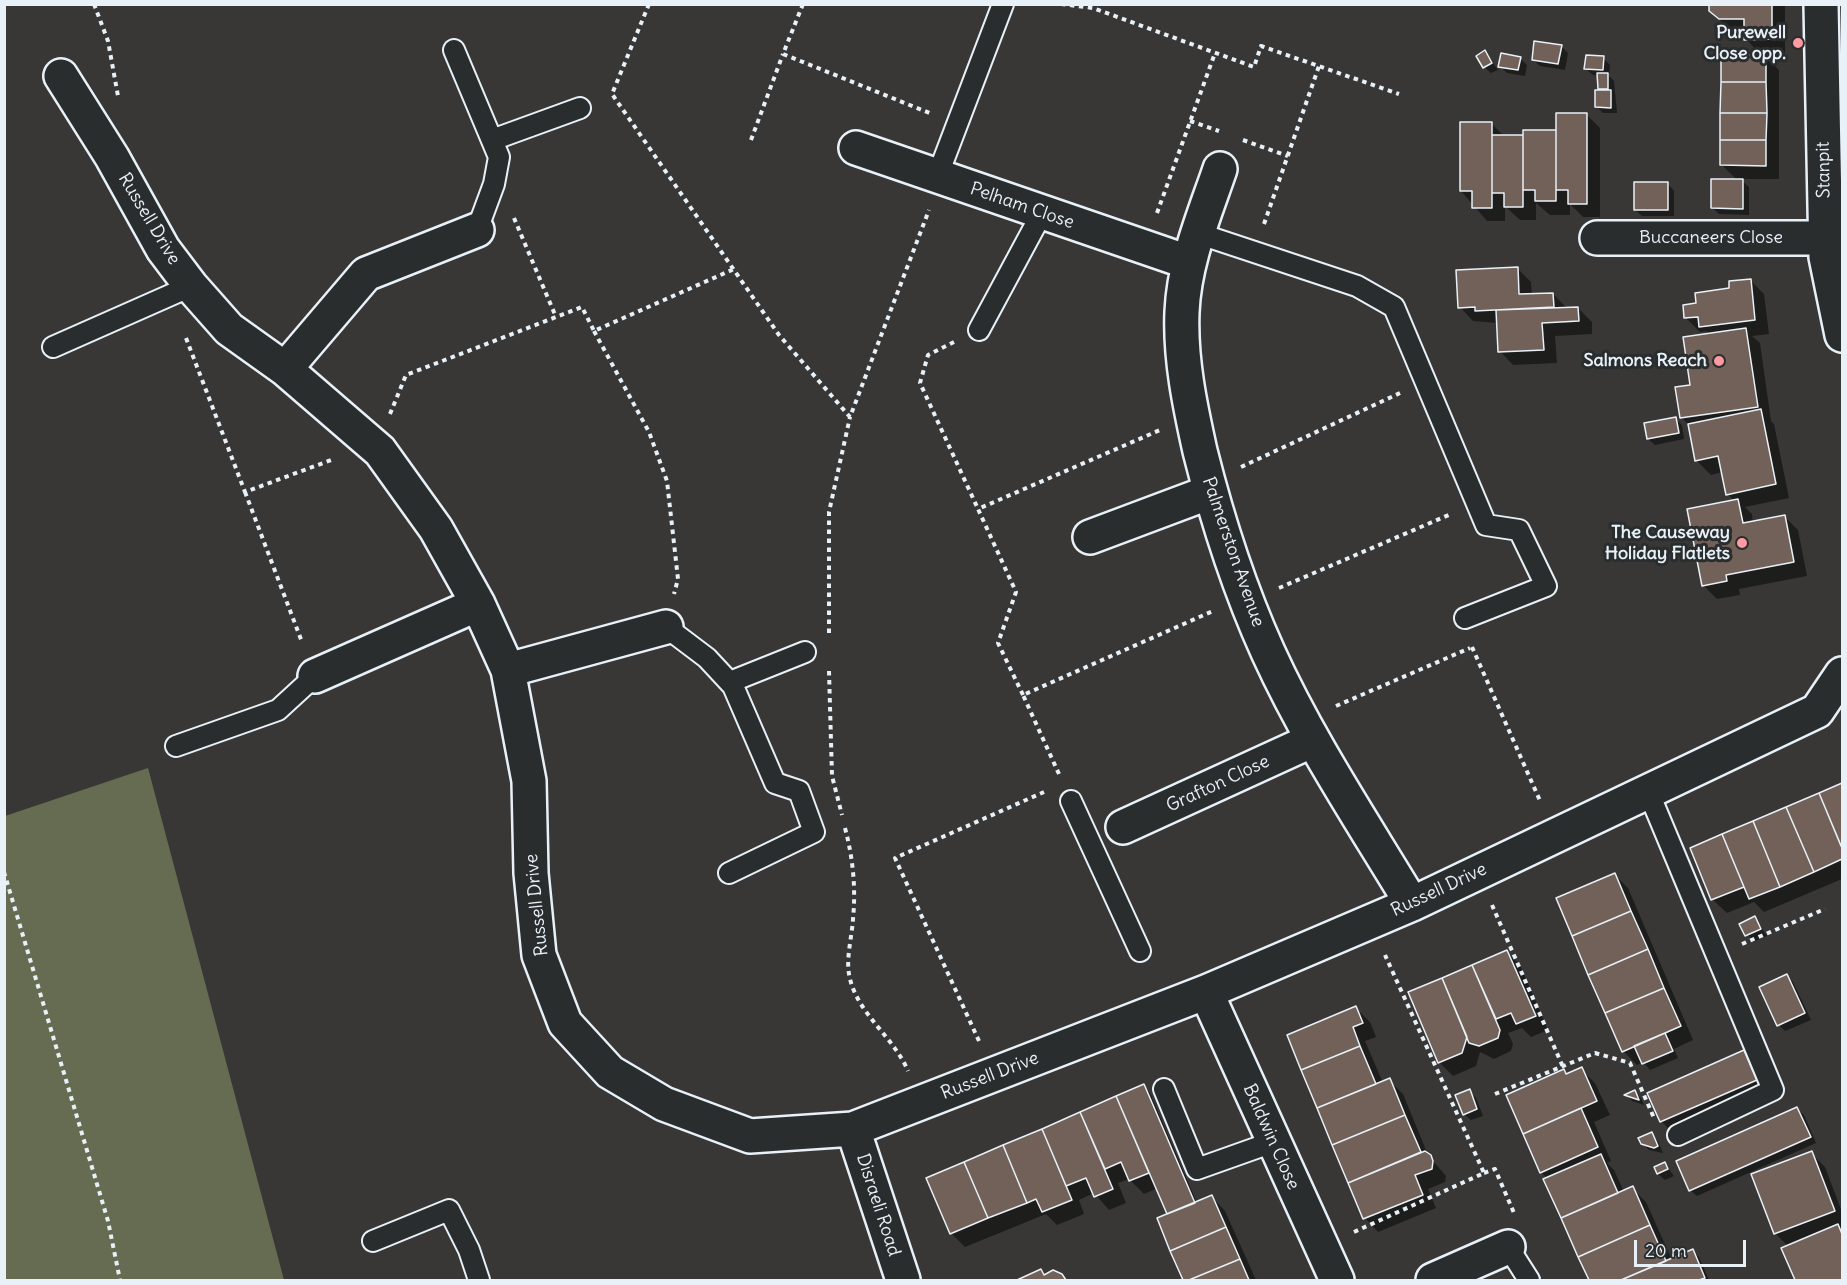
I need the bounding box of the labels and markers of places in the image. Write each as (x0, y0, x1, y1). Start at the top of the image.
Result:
place label: Purewell Close opp. (1703, 22, 1786, 64)
marker: Purewell Close opp. (1791, 36, 1805, 50)
place label: Salmons Reach (1583, 350, 1707, 372)
marker: Salmons Reach (1712, 354, 1726, 368)
place label: The Causeway Holiday Flatlets (1605, 522, 1730, 564)
marker: The Causeway Holiday Flatlets (1735, 536, 1749, 550)

